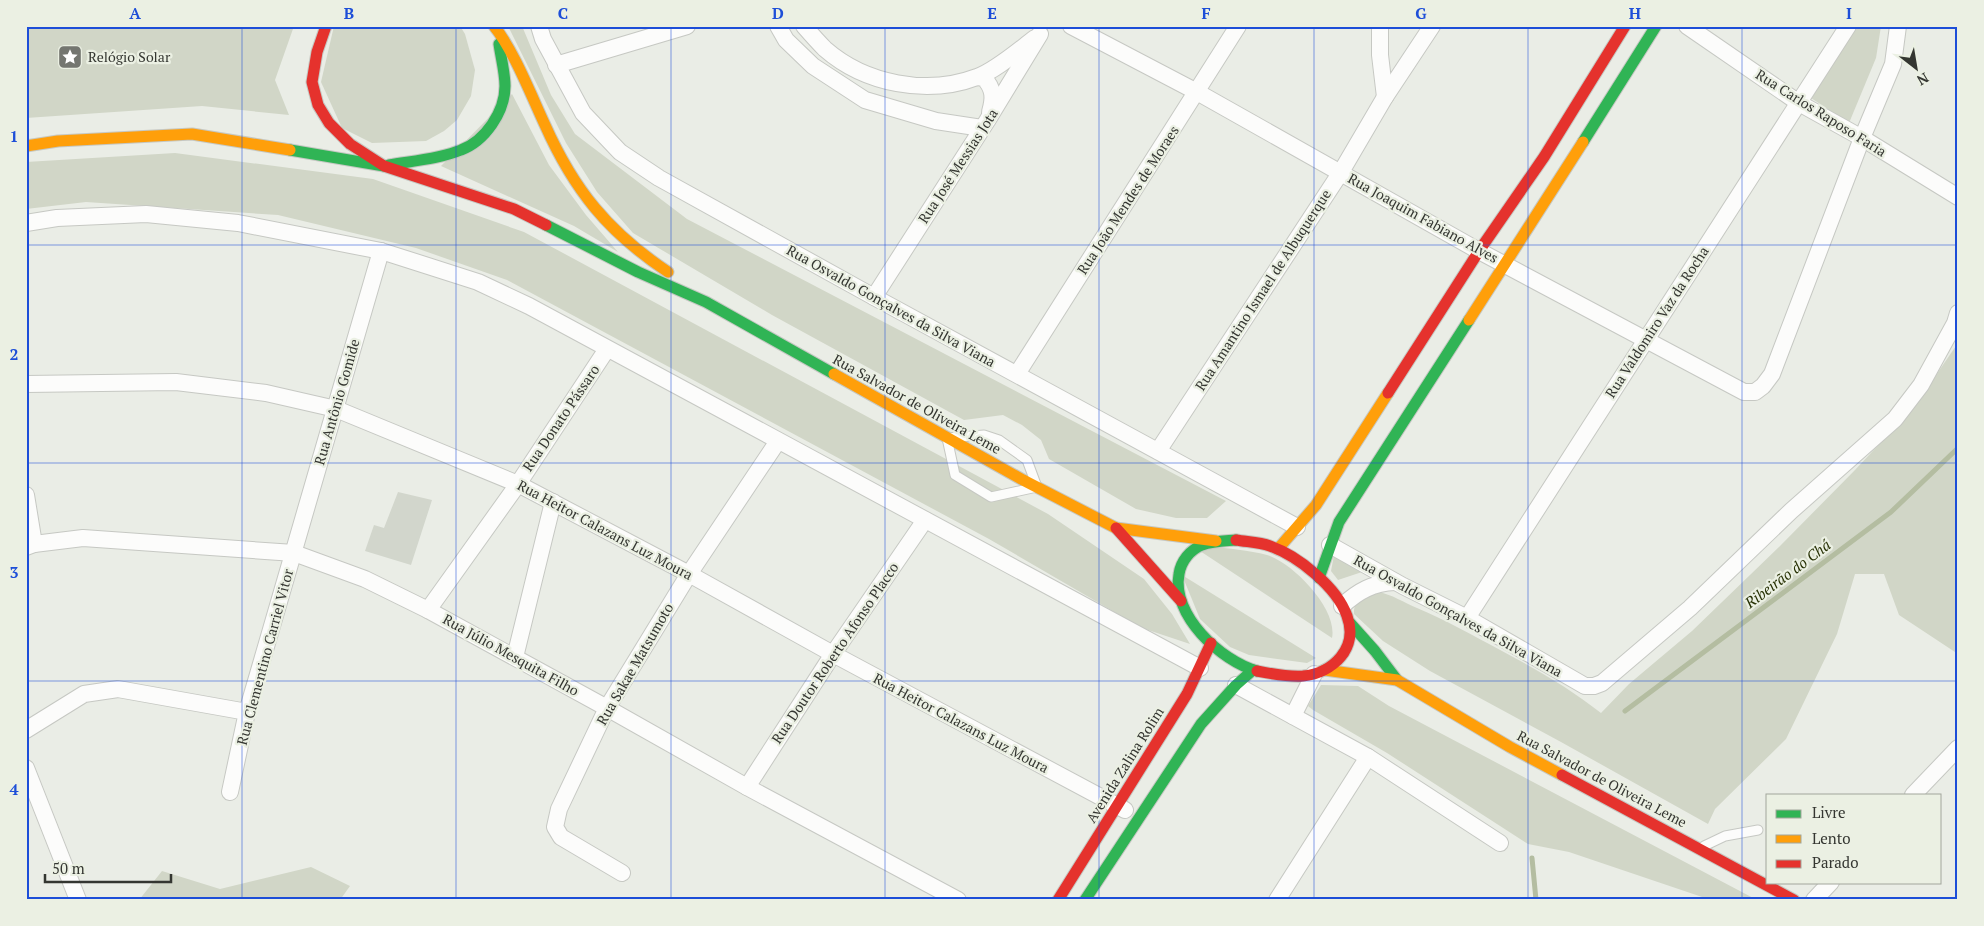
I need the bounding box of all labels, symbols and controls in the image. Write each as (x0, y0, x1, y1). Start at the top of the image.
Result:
text: A (129, 2, 141, 24)
text: B (344, 2, 354, 24)
text: C (558, 2, 568, 24)
text: D (772, 2, 784, 24)
text: E (987, 2, 997, 24)
text: F (1201, 2, 1211, 24)
text: G (1415, 2, 1427, 24)
text: H (1629, 2, 1641, 24)
text: I (1846, 2, 1852, 24)
north arrow (1892, 42, 1942, 92)
place icon: Relógio Solar (57, 44, 83, 70)
place label: Relógio Solar (88, 47, 171, 66)
street label: Rua Carlos Raposo Faria (1752, 65, 1890, 161)
text: N (1913, 69, 1932, 91)
street label: Rua José Messias Jota (913, 105, 1002, 227)
street label: Rua João Mendes de Moraes (1072, 122, 1183, 278)
text: 1 (9, 125, 19, 147)
street label: Rua Joaquim Fabiano Alves (1345, 168, 1502, 267)
street label: Rua Amantino Ismael de Albuquerque (1190, 186, 1335, 394)
street label: Rua Osvaldo Gonçalves da Silva Viana (784, 240, 999, 371)
street label: Rua Valdomiro Vaz da Rocha (1600, 242, 1713, 401)
street label: Rua Antônio Gomide (309, 337, 364, 467)
text: 2 (9, 343, 19, 365)
street label: Rua Salvador de Oliveira Leme (830, 349, 1005, 458)
street label: Rua Donato Pássaro (518, 361, 603, 475)
street label: Rua Heitor Calazans Luz Moura (514, 475, 696, 584)
water label: Ribeirão do Chá (1740, 534, 1834, 613)
street label: Rua Osvaldo Gonçalves da Silva Viana (1351, 550, 1566, 681)
street label: Rua Doutor Roberto Afonso Placco (767, 558, 903, 747)
text: 3 (9, 561, 19, 583)
street label: Rua Clementino Carriel Vitor (232, 566, 297, 747)
street label: Rua Sakae Matsumoto (592, 599, 677, 728)
street label: Rua Júlio Mesquita Filho (440, 609, 583, 700)
street label: Rua Heitor Calazans Luz Moura (870, 668, 1052, 777)
street label: Avenida Zalina Rolim (1081, 703, 1168, 826)
street label: Rua Salvador de Oliveira Leme (1514, 726, 1690, 831)
text: 4 (9, 778, 19, 800)
legend (1766, 794, 1942, 884)
text: Livre (1812, 802, 1846, 822)
text: Lento (1812, 828, 1851, 848)
scale bar (45, 851, 171, 883)
text: Parado (1812, 852, 1858, 872)
text: 50 m (52, 858, 85, 878)

